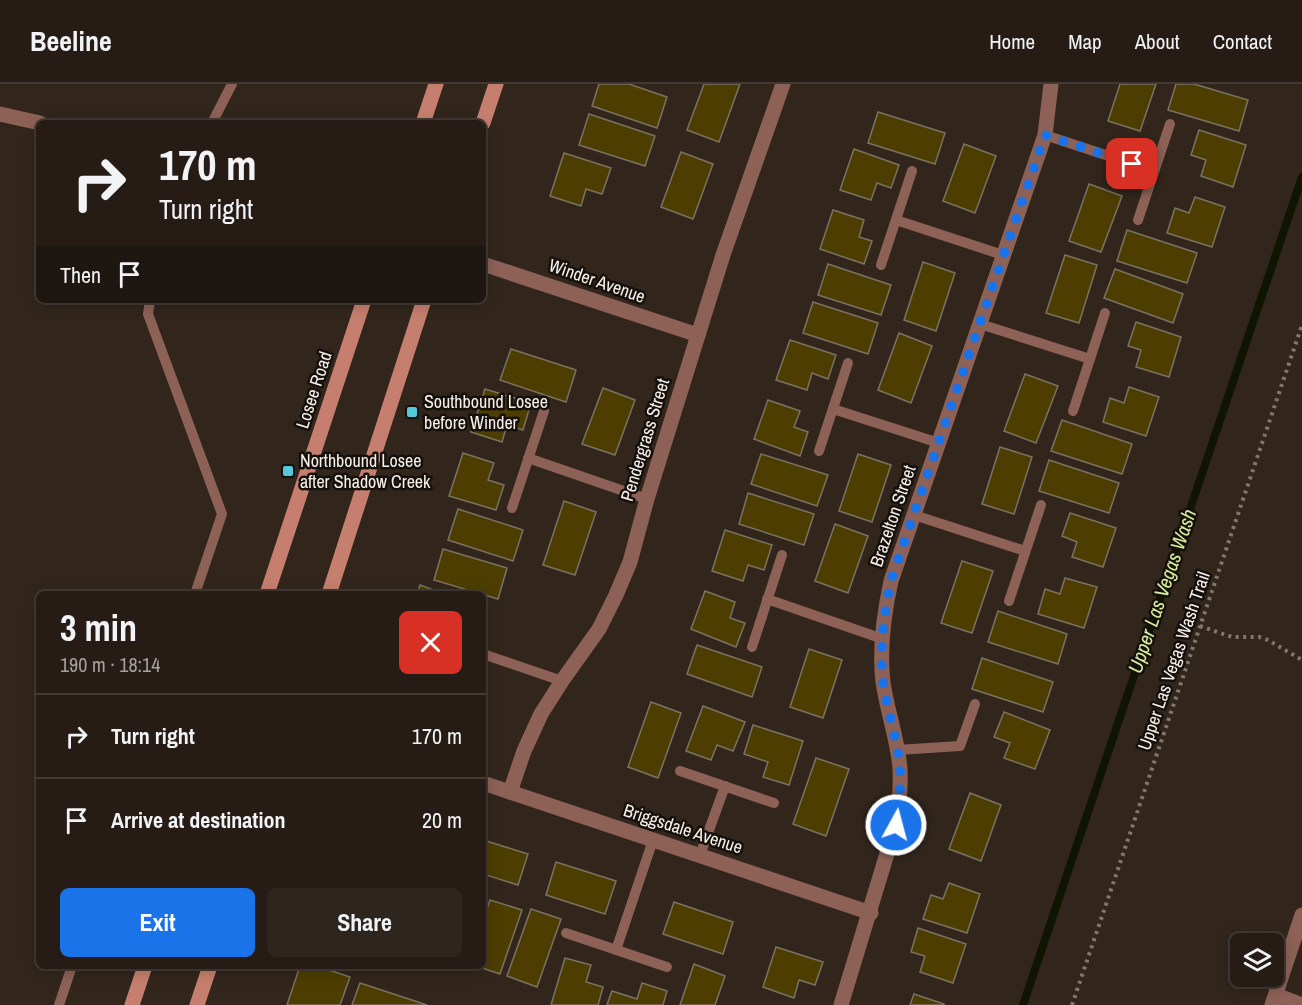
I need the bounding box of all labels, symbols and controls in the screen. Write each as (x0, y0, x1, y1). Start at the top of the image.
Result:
text: Beeline (30, 22, 112, 60)
text: Home (989, 27, 1035, 56)
text: Map (1068, 27, 1102, 56)
text: About (1135, 27, 1180, 56)
text: Contact (1213, 27, 1272, 56)
text: 170 m (159, 137, 257, 193)
pin (1106, 138, 1157, 189)
icon: right (60, 144, 138, 222)
icon: arrive (1115, 147, 1148, 180)
text: Turn right (159, 191, 253, 227)
street label: Winder Avenue (545, 252, 649, 309)
icon: arrive (113, 258, 146, 291)
text: Then (60, 260, 101, 290)
street label: Losee Road (289, 348, 338, 432)
street label: Pendergrass Street (614, 375, 675, 504)
place label: Southbound Losee before Winder (424, 389, 548, 435)
marker: Southbound Losee before Winder (405, 405, 419, 419)
place label: Northbound Losee after Shadow Creek (300, 448, 431, 494)
street label: Brazelton Street (863, 462, 922, 570)
marker: Northbound Losee after Shadow Creek (281, 464, 295, 478)
water label: Upper Las Vegas Wash (1121, 505, 1202, 676)
street label: Upper Las Vegas Wash Trail (1131, 568, 1216, 753)
text: 3 min (60, 604, 137, 652)
button: close (399, 611, 462, 674)
text: 190 m · 18:14 (60, 651, 160, 678)
icon: right (60, 720, 93, 753)
text: Turn right (111, 721, 195, 751)
text: 170 m (412, 721, 462, 751)
position arrow (864, 793, 928, 857)
street label: Briggsdale Avenue (620, 798, 746, 860)
icon: arrive (60, 804, 93, 837)
text: Arrive at destination (111, 805, 285, 835)
text: 20 m (422, 805, 462, 835)
button: Exit (60, 888, 255, 957)
button: Share (267, 888, 462, 957)
map controls (1230, 933, 1284, 987)
button: layers (1230, 933, 1284, 987)

